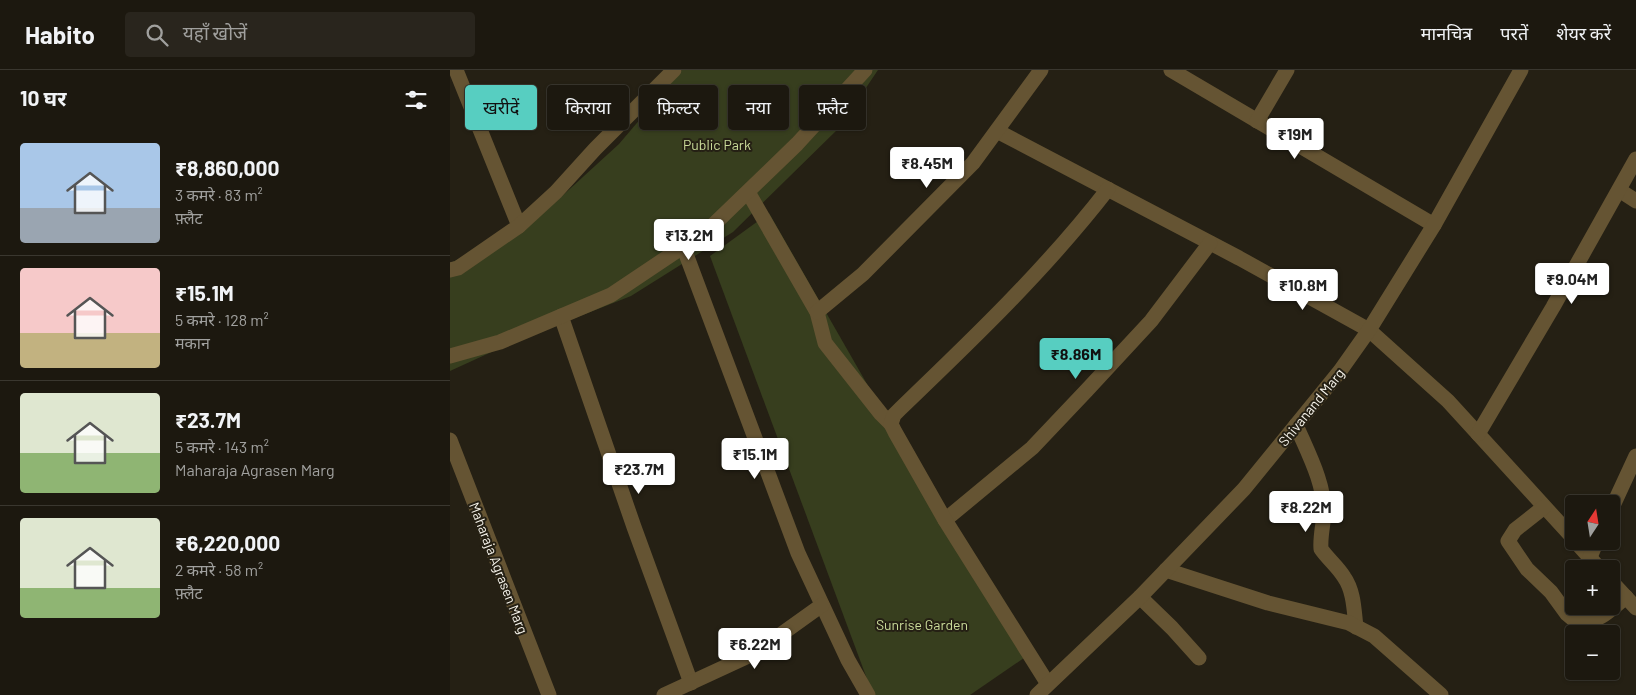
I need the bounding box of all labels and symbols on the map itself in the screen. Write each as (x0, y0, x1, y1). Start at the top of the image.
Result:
pin: ₹19M (1265, 118, 1325, 160)
park label: Public Park (683, 136, 751, 153)
pin: ₹8.45M (886, 146, 968, 189)
pin: ₹13.2M (648, 218, 730, 261)
pin: ₹9.04M (1531, 262, 1613, 305)
pin: ₹10.8M (1262, 268, 1344, 311)
pin: ₹8.86M (1035, 338, 1117, 380)
street label: Shivanand Marg (1274, 365, 1348, 449)
pin: ₹15.1M (714, 438, 796, 480)
pin: ₹23.7M (598, 452, 680, 495)
pin: ₹8.22M (1265, 490, 1347, 533)
north arrow (1565, 495, 1620, 550)
street label: Maharaja Agrasen Marg (466, 500, 532, 636)
park label: Sunrise Garden (876, 616, 968, 633)
pin: ₹6.22M (714, 628, 796, 670)

